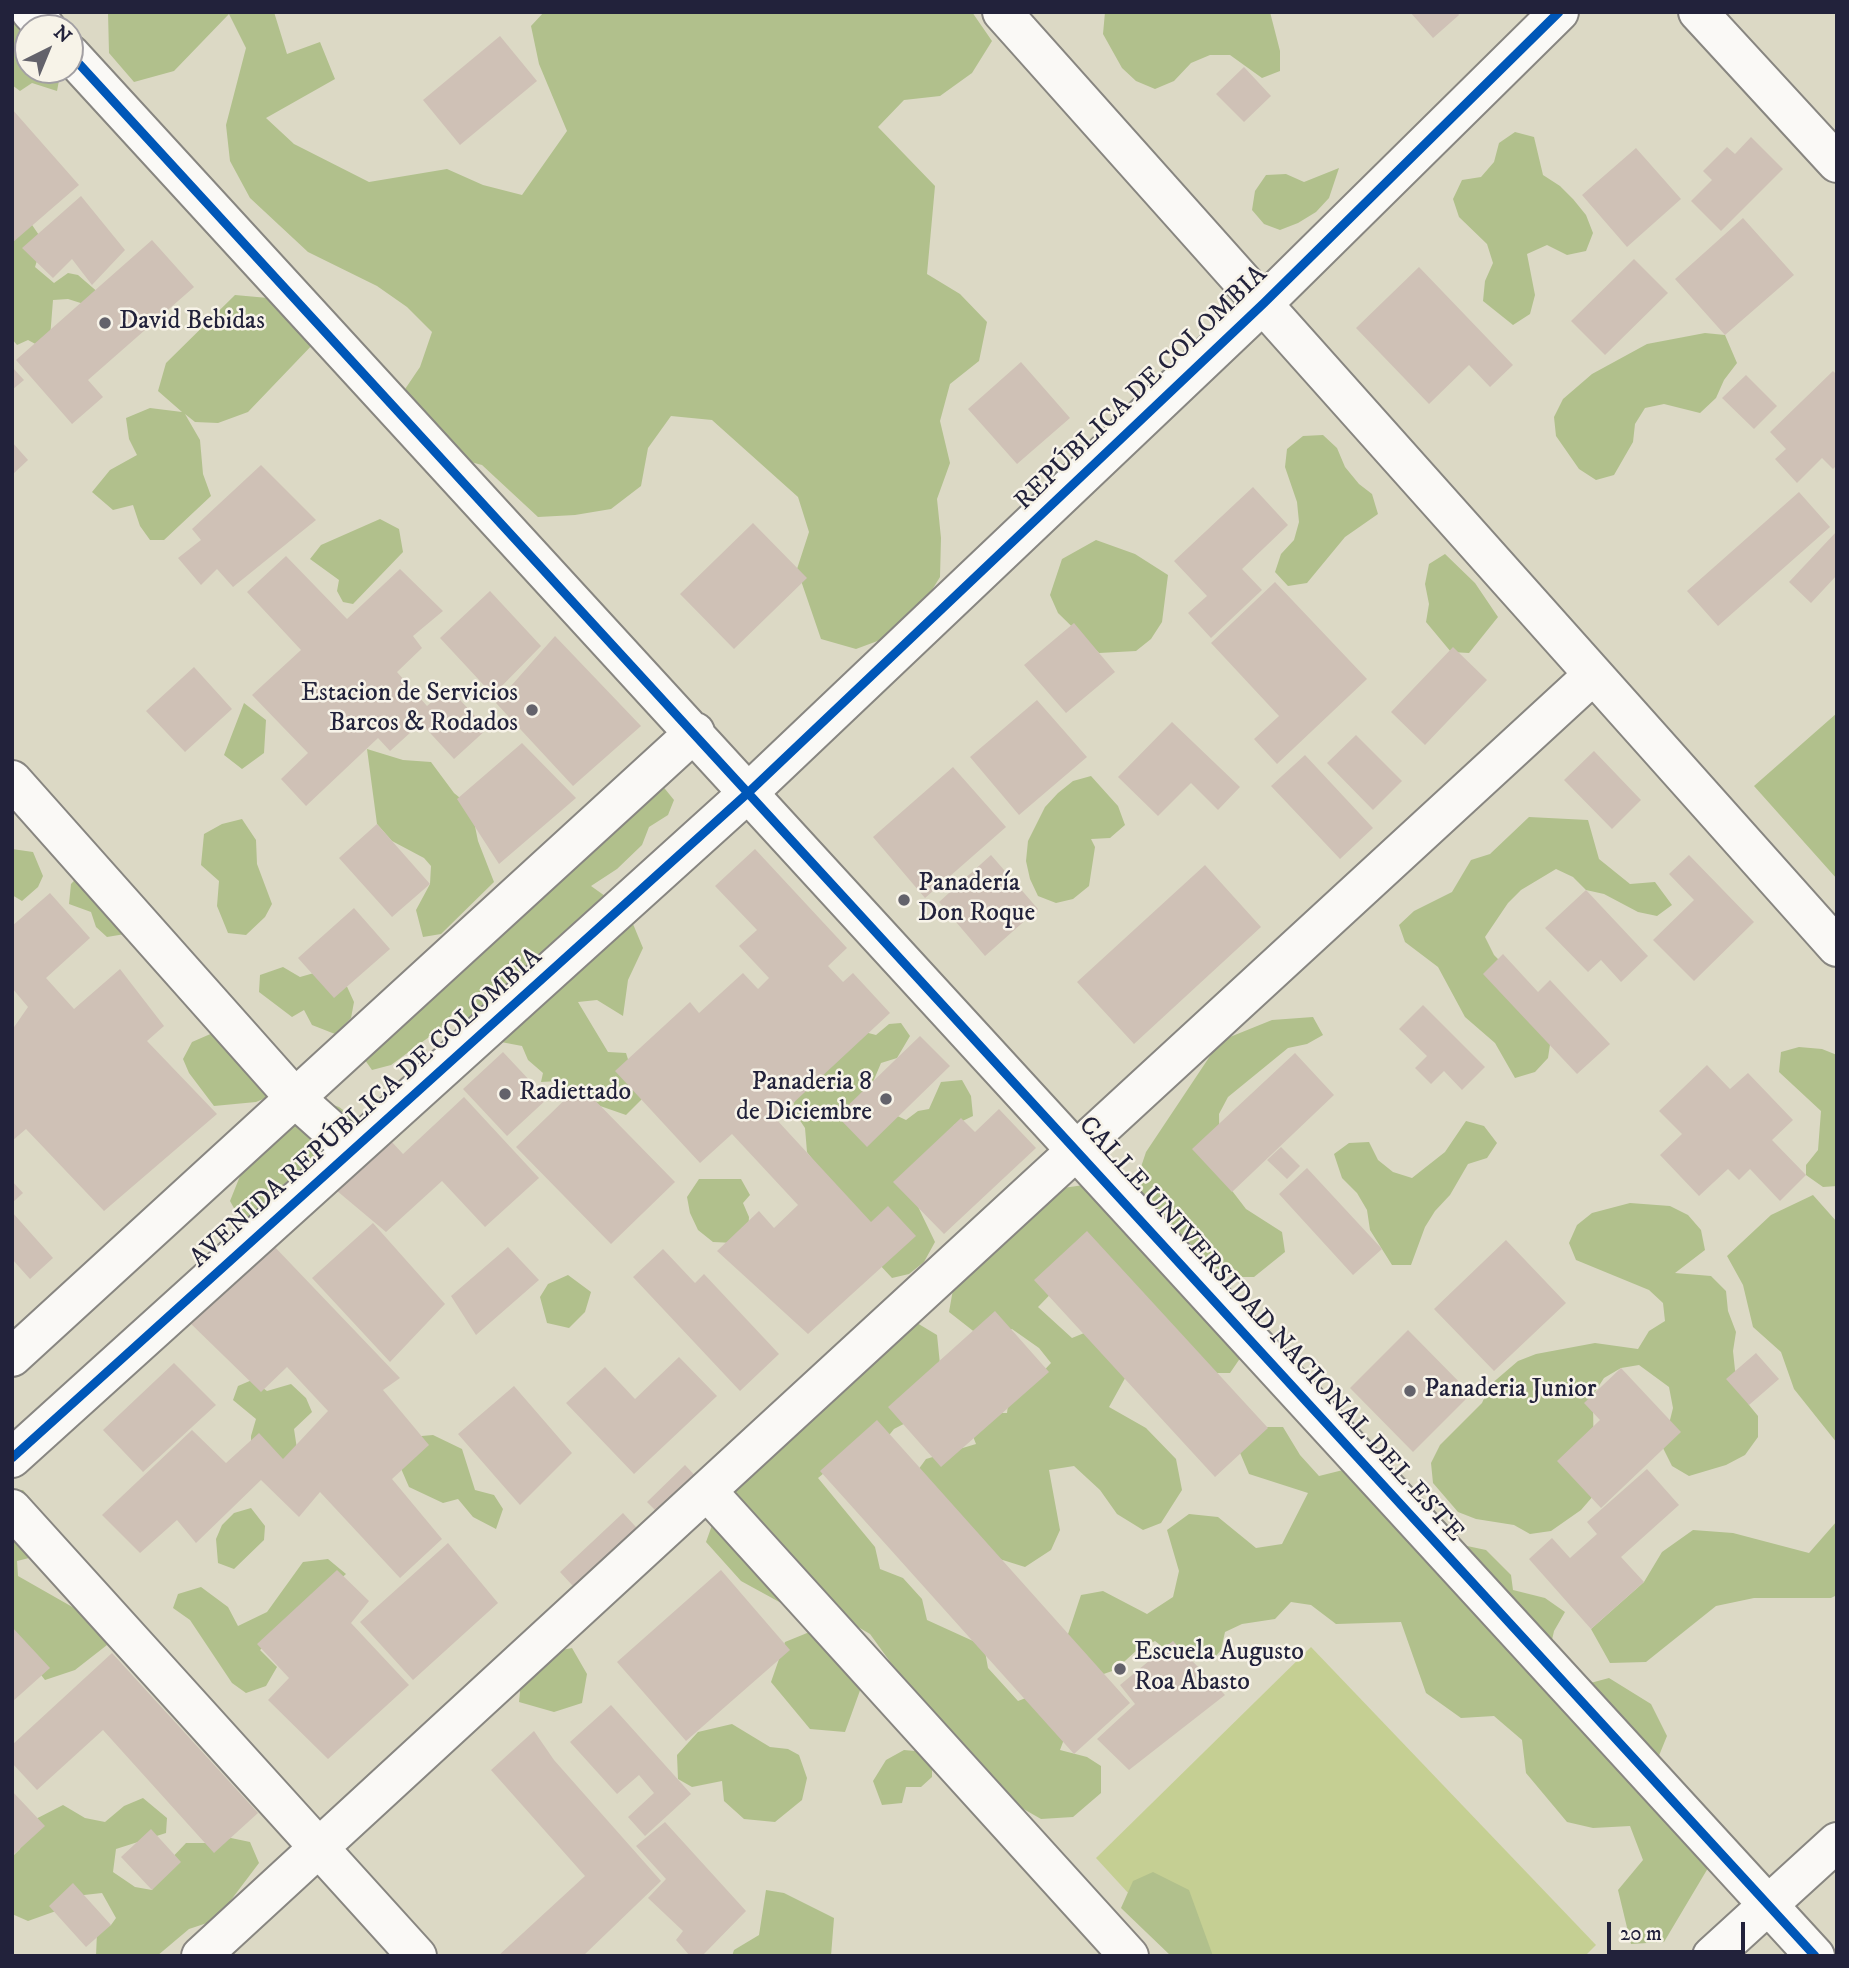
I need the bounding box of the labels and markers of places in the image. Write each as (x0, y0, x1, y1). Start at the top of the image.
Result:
place label: David Bebidas (119, 307, 265, 339)
marker: David Bebidas (97, 315, 113, 331)
place label: Estacion de Servicios Barcos & Rodados (301, 679, 518, 740)
marker: Estacion de Servicios Barcos & Rodados (524, 702, 540, 718)
place label: Panadería Don Roque (918, 869, 1035, 931)
marker: Panadería Don Roque (896, 892, 912, 908)
place label: Panaderia 8 de Diciembre (736, 1068, 872, 1130)
place label: Radiettado (519, 1078, 631, 1110)
marker: Radiettado (497, 1086, 513, 1102)
marker: Panaderia 8 de Diciembre (878, 1091, 894, 1107)
place label: Panaderia Junior (1424, 1375, 1596, 1407)
marker: Panaderia Junior (1402, 1383, 1418, 1399)
place label: Escuela Augusto Roa Abasto (1134, 1638, 1304, 1700)
marker: Escuela Augusto Roa Abasto (1112, 1661, 1128, 1677)

